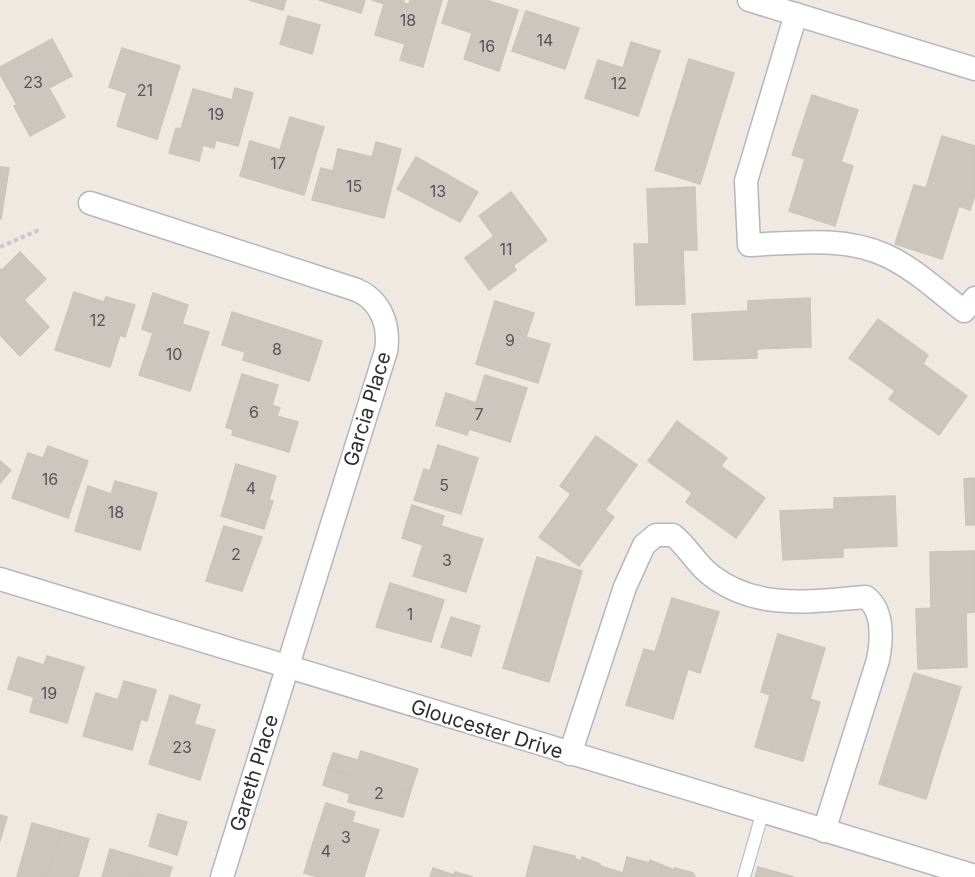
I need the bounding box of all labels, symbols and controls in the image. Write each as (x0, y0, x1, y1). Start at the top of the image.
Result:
house number: 18 (400, 10, 416, 30)
house number: 14 (537, 30, 553, 50)
house number: 16 (479, 36, 495, 56)
house number: 23 (23, 72, 43, 92)
house number: 12 (611, 73, 627, 93)
house number: 21 (137, 80, 153, 100)
house number: 19 (208, 104, 224, 124)
house number: 17 (270, 153, 286, 173)
house number: 15 (346, 176, 362, 196)
house number: 13 (430, 181, 446, 201)
house number: 11 (499, 239, 513, 259)
house number: 12 (90, 310, 106, 330)
house number: 9 (505, 330, 515, 350)
house number: 8 (272, 339, 282, 359)
house number: 10 (166, 344, 182, 364)
street label: Garcia Place (338, 349, 396, 469)
house number: 6 (249, 402, 259, 422)
house number: 7 (474, 404, 484, 424)
house number: 16 (42, 469, 58, 489)
house number: 5 (439, 475, 449, 495)
house number: 4 (246, 478, 256, 498)
house number: 18 (108, 502, 124, 522)
house number: 2 (231, 544, 241, 564)
house number: 3 (442, 550, 452, 570)
house number: 1 (407, 604, 413, 624)
house number: 19 (41, 683, 57, 703)
street label: Gloucester Drive (408, 694, 566, 764)
street label: Gareth Place (225, 712, 283, 834)
house number: 23 (172, 737, 192, 757)
house number: 2 (374, 783, 384, 803)
house number: 3 (341, 827, 351, 847)
house number: 4 (321, 841, 331, 861)

